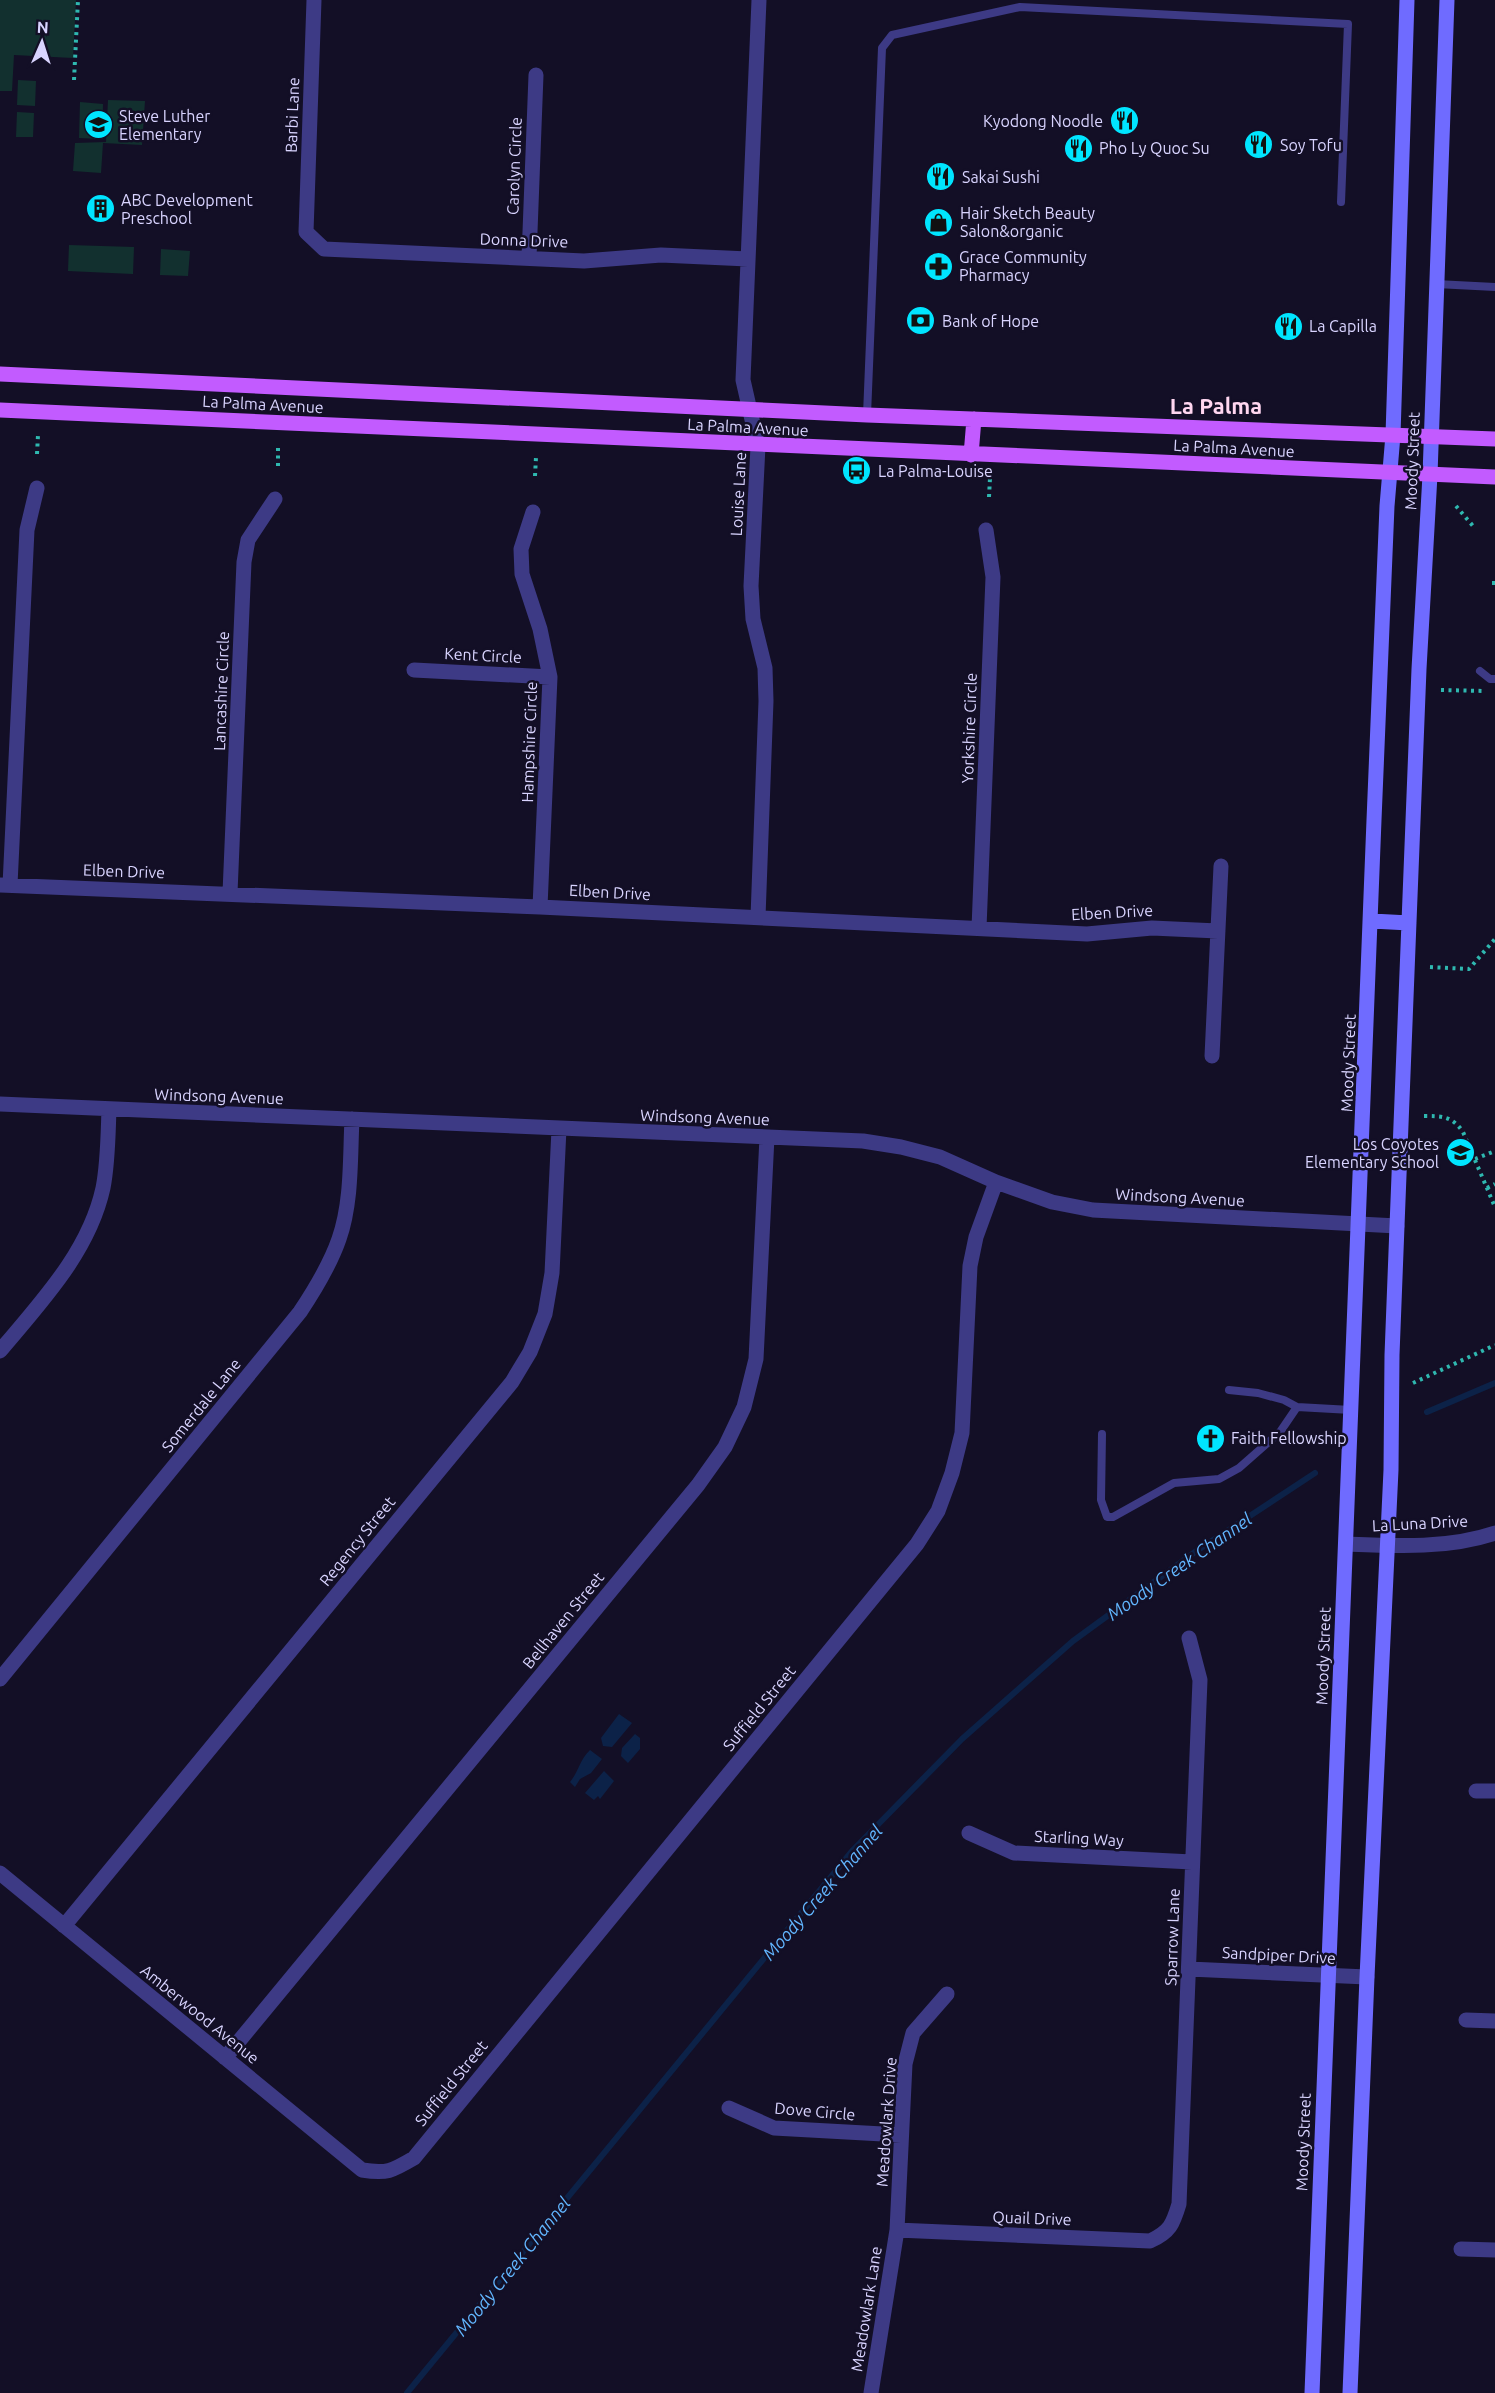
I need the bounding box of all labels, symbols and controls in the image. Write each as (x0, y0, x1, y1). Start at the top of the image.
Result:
north arrow (12, 12, 72, 72)
text: N (36, 18, 49, 36)
street label: Barbi Lane (282, 77, 302, 153)
restaurant icon: Kyodong Noodle (1108, 105, 1140, 137)
place label: Steve Luther Elementary (119, 107, 210, 143)
school or university icon: Steve Luther Elementary (82, 109, 114, 141)
place label: Kyodong Noodle (983, 112, 1103, 130)
street label: Carolyn Circle (503, 117, 525, 215)
restaurant icon: Soy Tofu (1243, 129, 1275, 161)
restaurant icon: Pho Ly Quoc Su (1062, 132, 1094, 164)
place label: Soy Tofu (1280, 136, 1342, 154)
place label: Pho Ly Quoc Su (1099, 139, 1210, 157)
restaurant icon: Sakai Sushi (925, 161, 957, 193)
place label: Sakai Sushi (962, 168, 1040, 186)
place label: ABC Development Preschool (121, 191, 253, 227)
building icon: ABC Development Preschool (84, 193, 116, 225)
place label: Hair Sketch Beauty Salon&organic (960, 204, 1095, 240)
shop icon: Hair Sketch Beauty Salon&organic (923, 206, 955, 238)
street label: Donna Drive (479, 229, 569, 251)
place label: Grace Community Pharmacy (959, 248, 1087, 284)
pharmacy icon: Grace Community Pharmacy (922, 250, 954, 282)
bank icon: Bank of Hope (905, 305, 937, 337)
restaurant icon: La Capilla (1272, 310, 1304, 342)
place label: Bank of Hope (942, 312, 1039, 330)
place label: La Capilla (1309, 317, 1377, 335)
street label: La Palma Avenue (202, 392, 324, 416)
district label: La Palma (1170, 393, 1262, 418)
street label: Moody Street (1401, 411, 1423, 510)
street label: La Palma Avenue (687, 415, 809, 439)
street label: La Palma Avenue (1173, 436, 1295, 460)
street label: Louise Lane (727, 451, 749, 537)
bus stop icon: La Palma-Louise (841, 455, 873, 487)
place label: La Palma-Louise (878, 462, 993, 480)
street label: Lancashire Circle (210, 631, 232, 751)
street label: Kent Circle (444, 644, 522, 666)
street label: Yorkshire Circle (958, 672, 980, 784)
street label: Hampshire Circle (518, 681, 540, 803)
street label: Elben Drive (83, 861, 165, 881)
street label: Elben Drive (569, 881, 651, 903)
street label: Elben Drive (1071, 901, 1153, 923)
street label: Moody Street (1337, 1013, 1359, 1112)
street label: Windsong Avenue (154, 1085, 284, 1107)
street label: Windsong Avenue (640, 1106, 770, 1128)
place label: Los Coyotes Elementary School (1305, 1135, 1439, 1171)
school or university icon: Los Coyotes Elementary School (1444, 1137, 1476, 1169)
street label: Windsong Avenue (1115, 1185, 1245, 1209)
street label: Somerdale Lane (158, 1355, 244, 1455)
church icon: Faith Fellowship (1194, 1422, 1226, 1454)
place label: Faith Fellowship (1231, 1429, 1347, 1447)
street label: Regency Street (316, 1492, 399, 1589)
water label: Moody Creek Channel (1103, 1508, 1255, 1624)
street label: La Luna Drive (1372, 1511, 1468, 1535)
street label: Bellhaven Street (519, 1568, 608, 1672)
street label: Moody Street (1312, 1606, 1334, 1705)
street label: Suffield Street (719, 1661, 799, 1754)
water label: Moody Creek Channel (758, 1820, 886, 1964)
street label: Starling Way (1034, 1827, 1124, 1849)
street label: Sparrow Lane (1161, 1888, 1183, 1986)
street label: Sandpiper Drive (1222, 1943, 1336, 1967)
street label: Amberwood Avenue (137, 1961, 263, 2067)
street label: Suffield Street (411, 2036, 491, 2129)
street label: Meadowlark Drive (872, 2056, 900, 2188)
street label: Moody Street (1292, 2092, 1314, 2191)
street label: Dove Circle (774, 2098, 856, 2124)
water label: Moody Creek Channel (450, 2193, 574, 2339)
street label: Quail Drive (992, 2208, 1072, 2228)
street label: Meadowlark Lane (847, 2245, 885, 2373)

